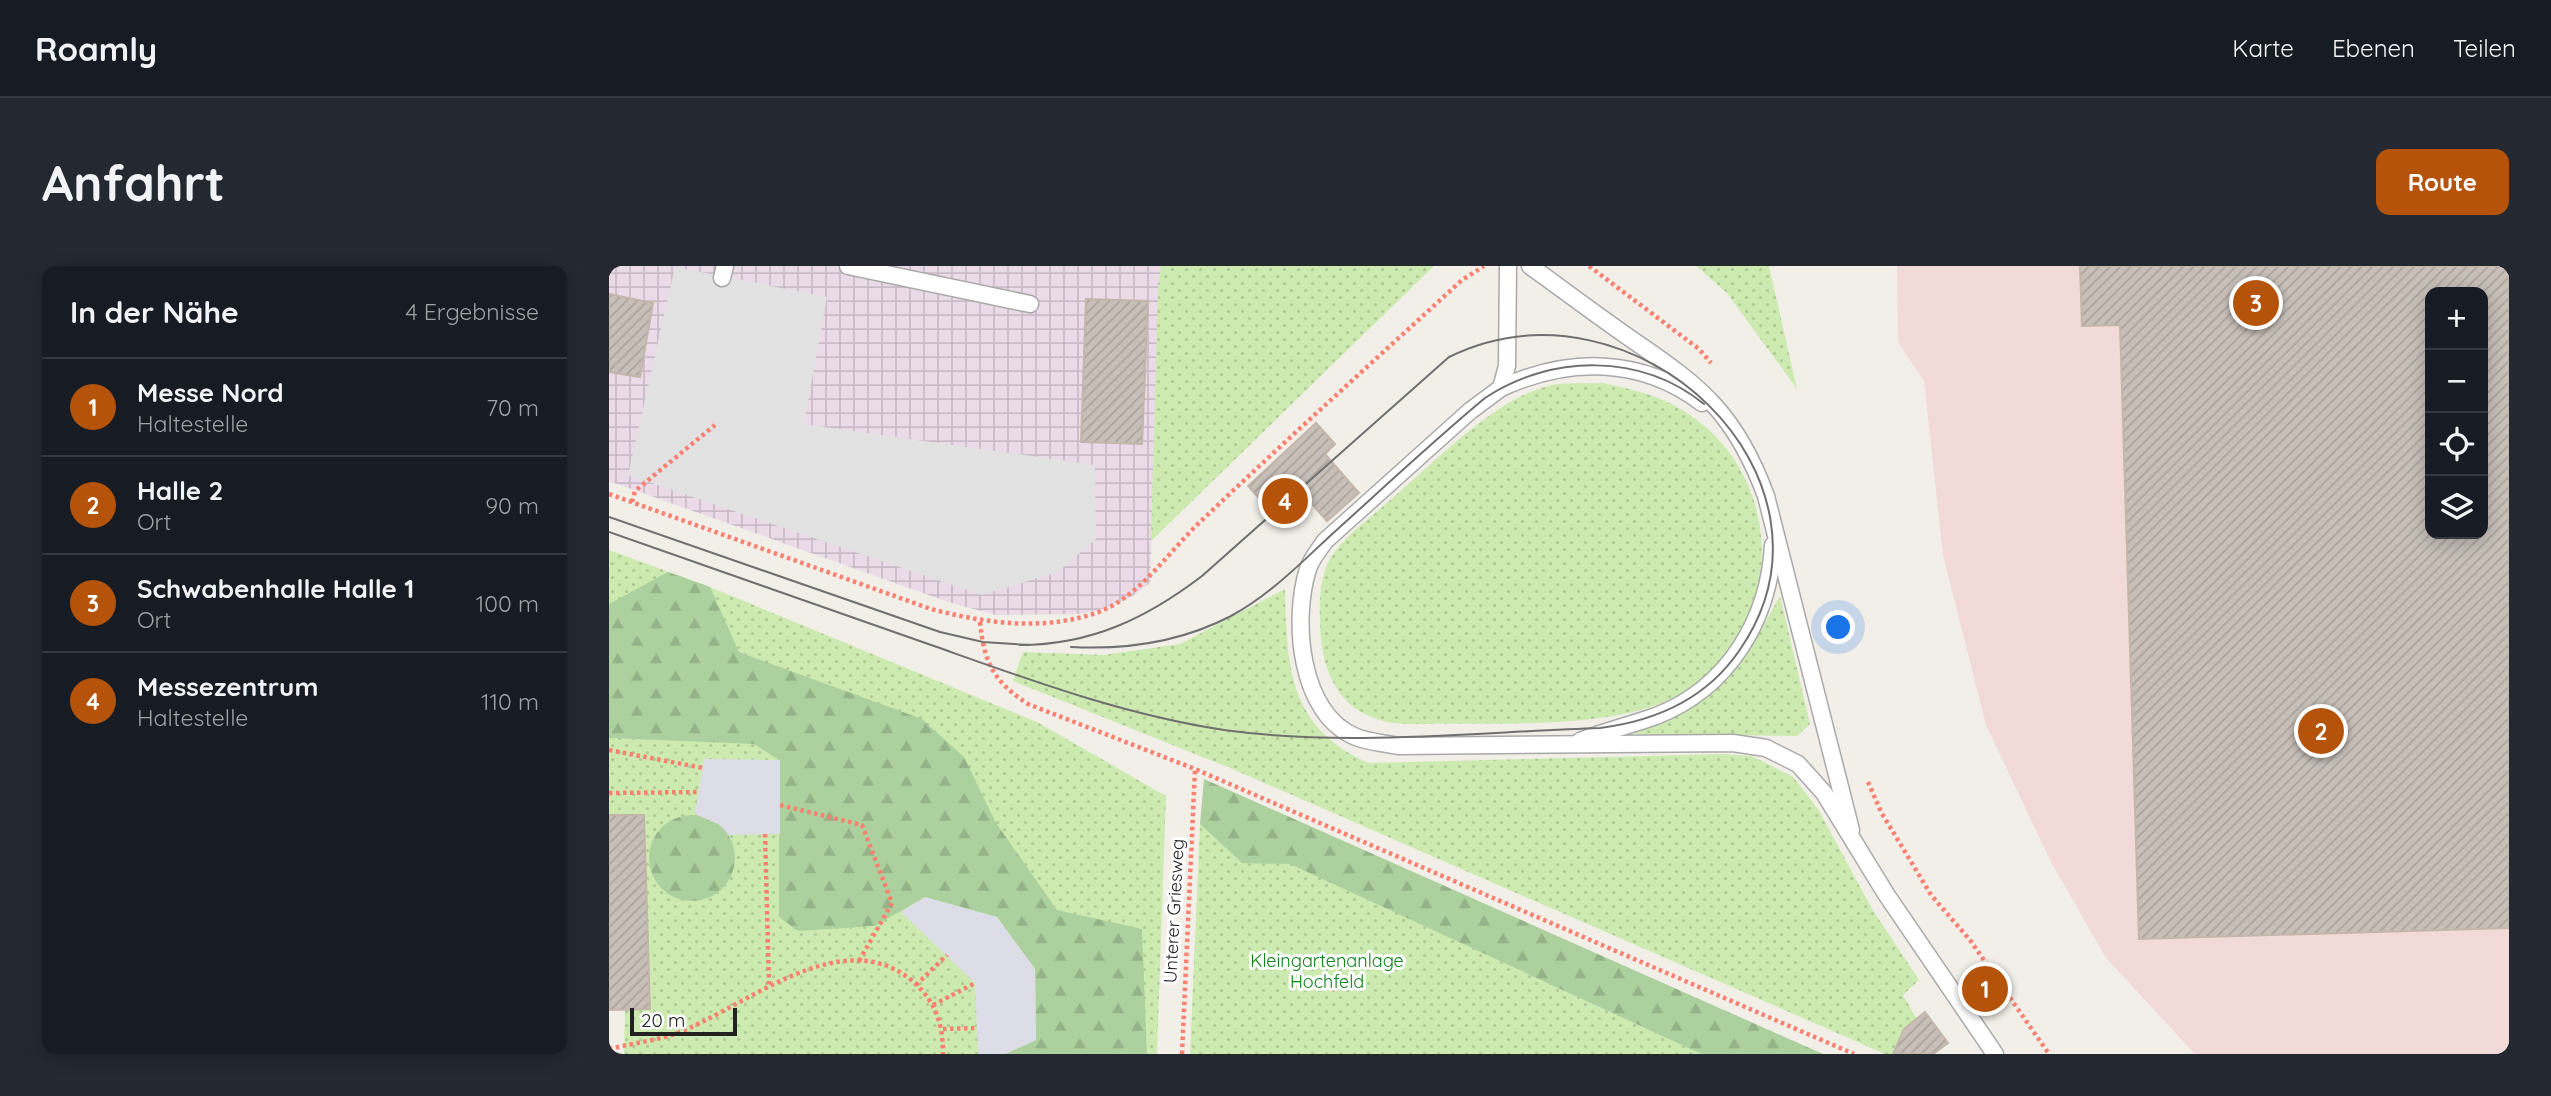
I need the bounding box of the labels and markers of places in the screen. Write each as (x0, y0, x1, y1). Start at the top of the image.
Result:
pin: 3 (2233, 277, 2279, 329)
pin: 4 (1262, 475, 1308, 527)
pin: 2 (2298, 705, 2344, 757)
pin: 1 (1962, 963, 2008, 1015)

